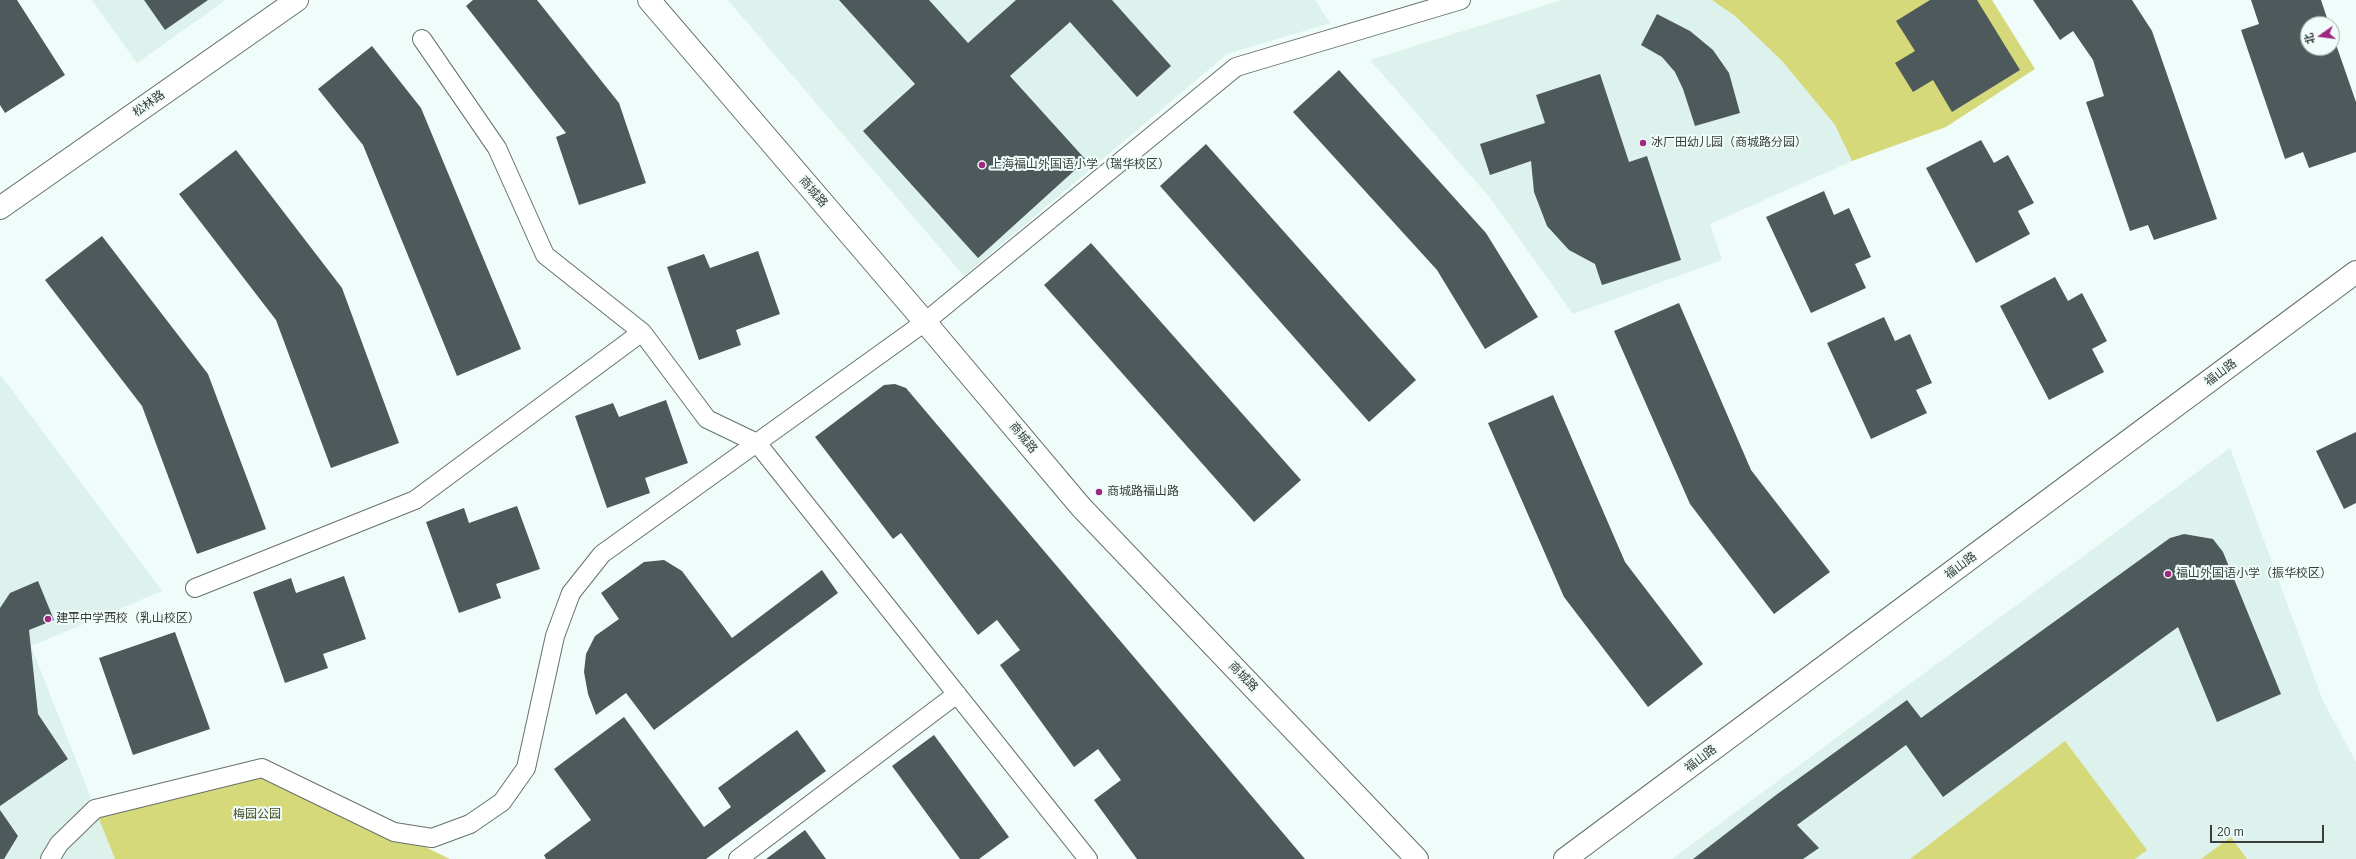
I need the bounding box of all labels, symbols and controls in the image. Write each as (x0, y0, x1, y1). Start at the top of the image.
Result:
north arrow (2300, 16, 2340, 56)
text: 北 (2302, 32, 2316, 45)
street label: 松林路 (130, 88, 168, 120)
place label: 冰厂田幼儿园（商城路分园） (1651, 136, 1807, 150)
marker: 冰厂田幼儿园（商城路分园） (1638, 138, 1648, 148)
place label: 上海福山外国语小学（瑞华校区） (990, 158, 1170, 172)
marker: 上海福山外国语小学（瑞华校区） (977, 160, 987, 170)
street label: 商城路 (796, 174, 830, 210)
street label: 福山路 (2202, 356, 2240, 390)
street label: 商城路 (1006, 420, 1040, 456)
place label: 商城路福山路 (1107, 485, 1179, 499)
marker: 商城路福山路 (1094, 487, 1104, 497)
street label: 福山路 (1942, 549, 1980, 583)
place label: 福山外国语小学（振华校区） (2176, 567, 2332, 581)
marker: 福山外国语小学（振华校区） (2163, 569, 2173, 579)
place label: 建平中学西校（乳山校区） (56, 612, 200, 626)
marker: 建平中学西校（乳山校区） (43, 614, 53, 624)
street label: 商城路 (1225, 659, 1261, 695)
street label: 福山路 (1682, 742, 1720, 776)
park label: 梅园公园 (233, 808, 281, 822)
scale bar (2212, 817, 2326, 843)
text: 20 m (2217, 825, 2244, 839)

